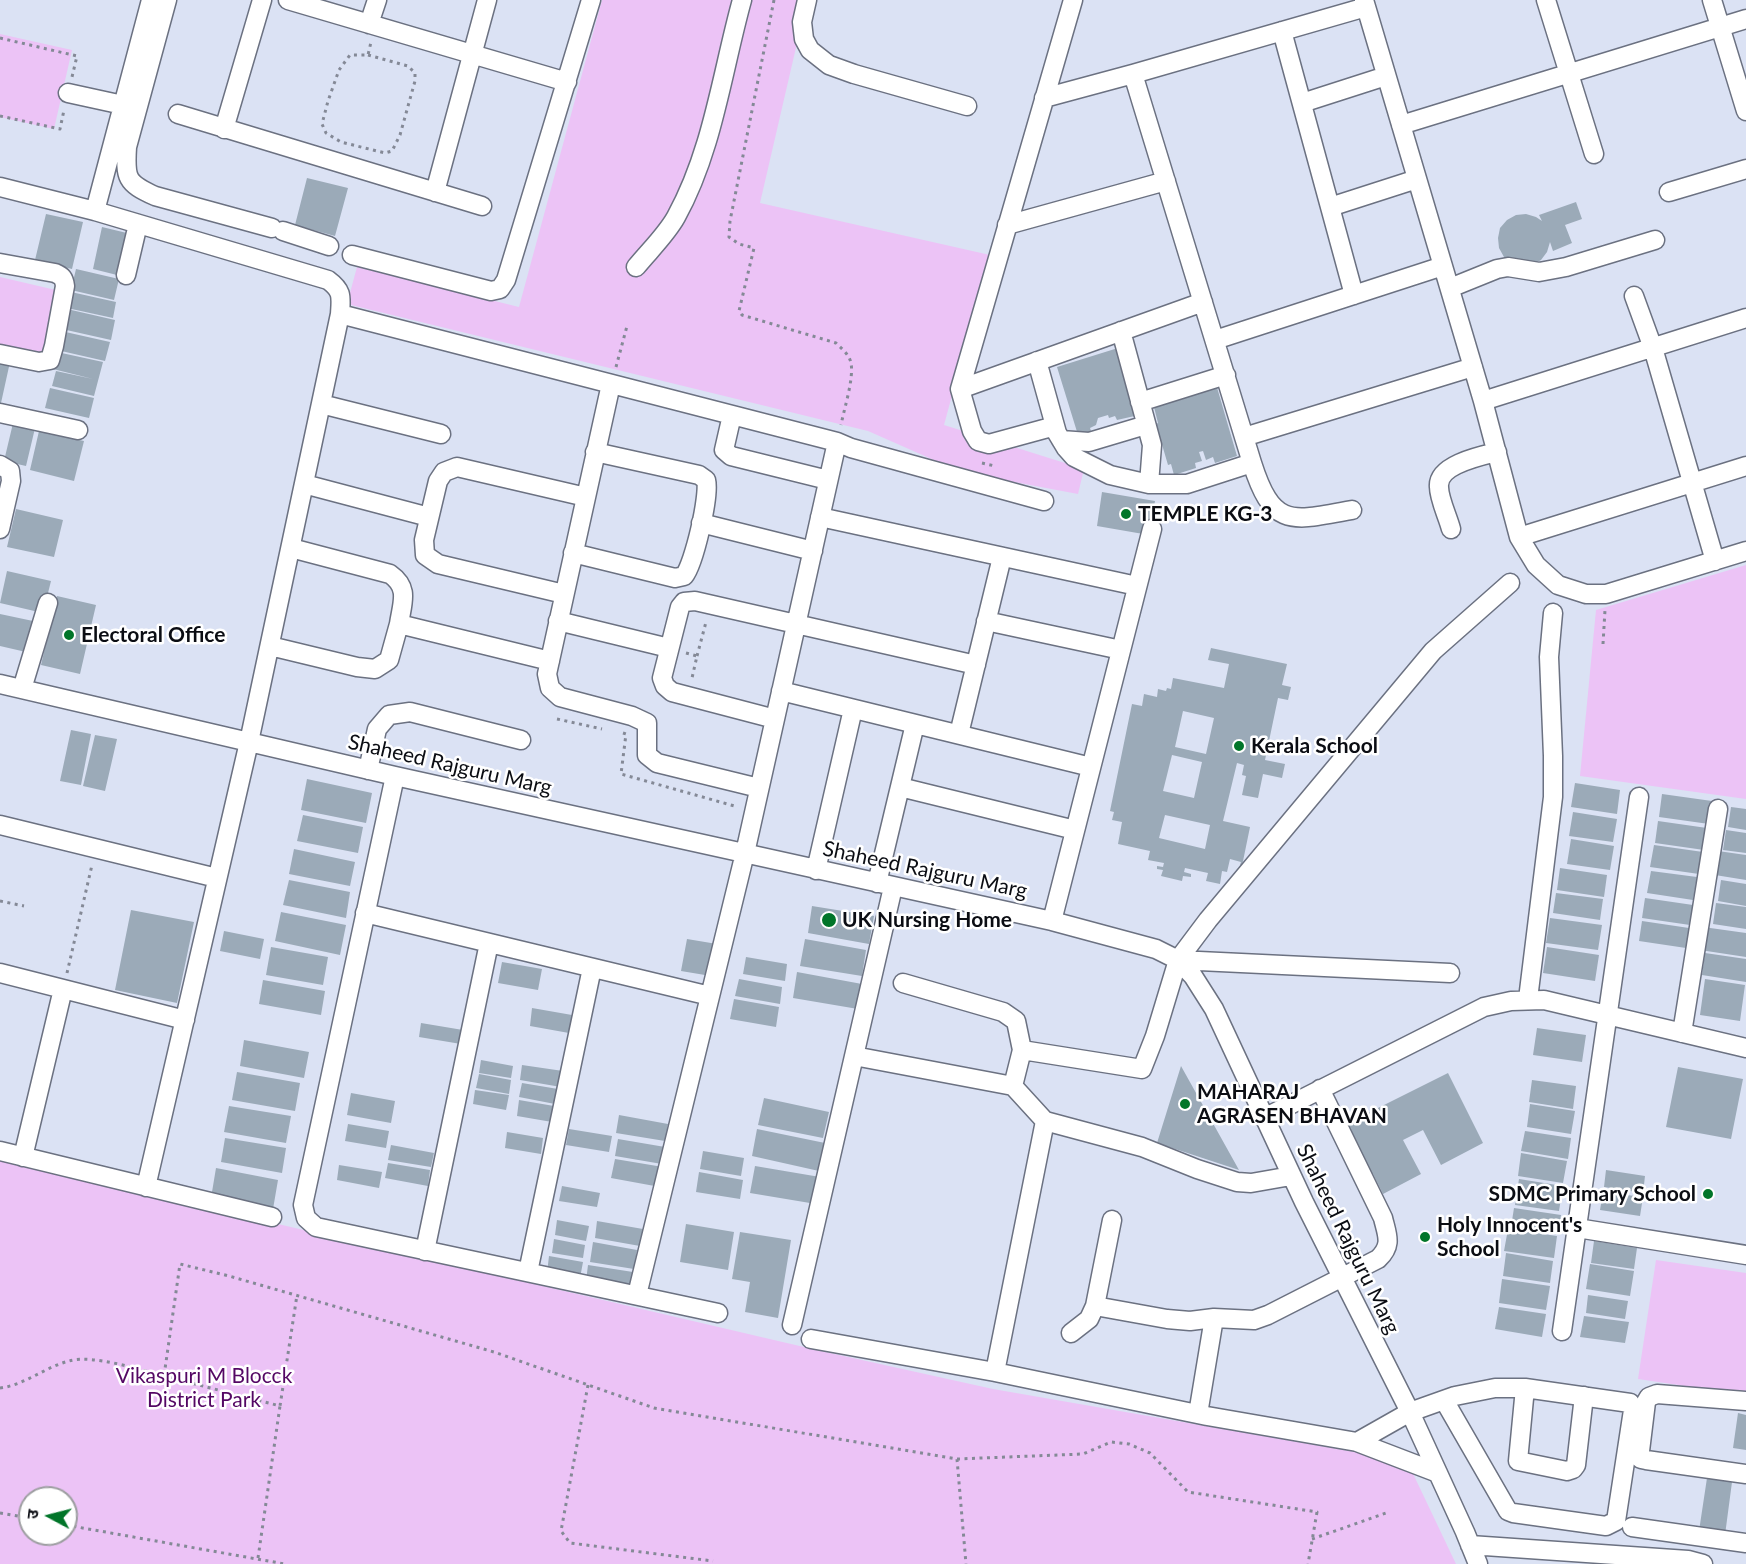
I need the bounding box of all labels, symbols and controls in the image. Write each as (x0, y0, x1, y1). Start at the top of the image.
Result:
place label: TEMPLE KG-3 (1138, 501, 1272, 527)
marker: TEMPLE KG-3 (1119, 507, 1133, 521)
place label: Electoral Office (81, 622, 225, 648)
marker: Electoral Office (62, 628, 76, 642)
street label: Shaheed Rajguru Marg (346, 729, 554, 801)
place label: Kerala School (1251, 733, 1378, 759)
marker: Kerala School (1232, 739, 1246, 753)
street label: Shaheed Rajguru Marg (821, 836, 1029, 904)
place label: UK Nursing Home (842, 907, 1012, 933)
marker: UK Nursing Home (820, 911, 838, 929)
place label: MAHARAJ AGRASEN BHAVAN (1197, 1079, 1387, 1129)
marker: MAHARAJ AGRASEN BHAVAN (1178, 1097, 1192, 1111)
street label: Shaheed Rajguru Marg (1291, 1140, 1405, 1338)
place label: SDMC Primary School (1489, 1181, 1696, 1207)
marker: SDMC Primary School (1701, 1187, 1715, 1201)
place label: Holy Innocent's School (1437, 1212, 1582, 1262)
marker: Holy Innocent's School (1418, 1230, 1432, 1244)
park label: Vikaspuri M Blocck District Park (116, 1363, 292, 1413)
north arrow (18, 1486, 78, 1546)
text: उ (22, 1508, 42, 1520)

